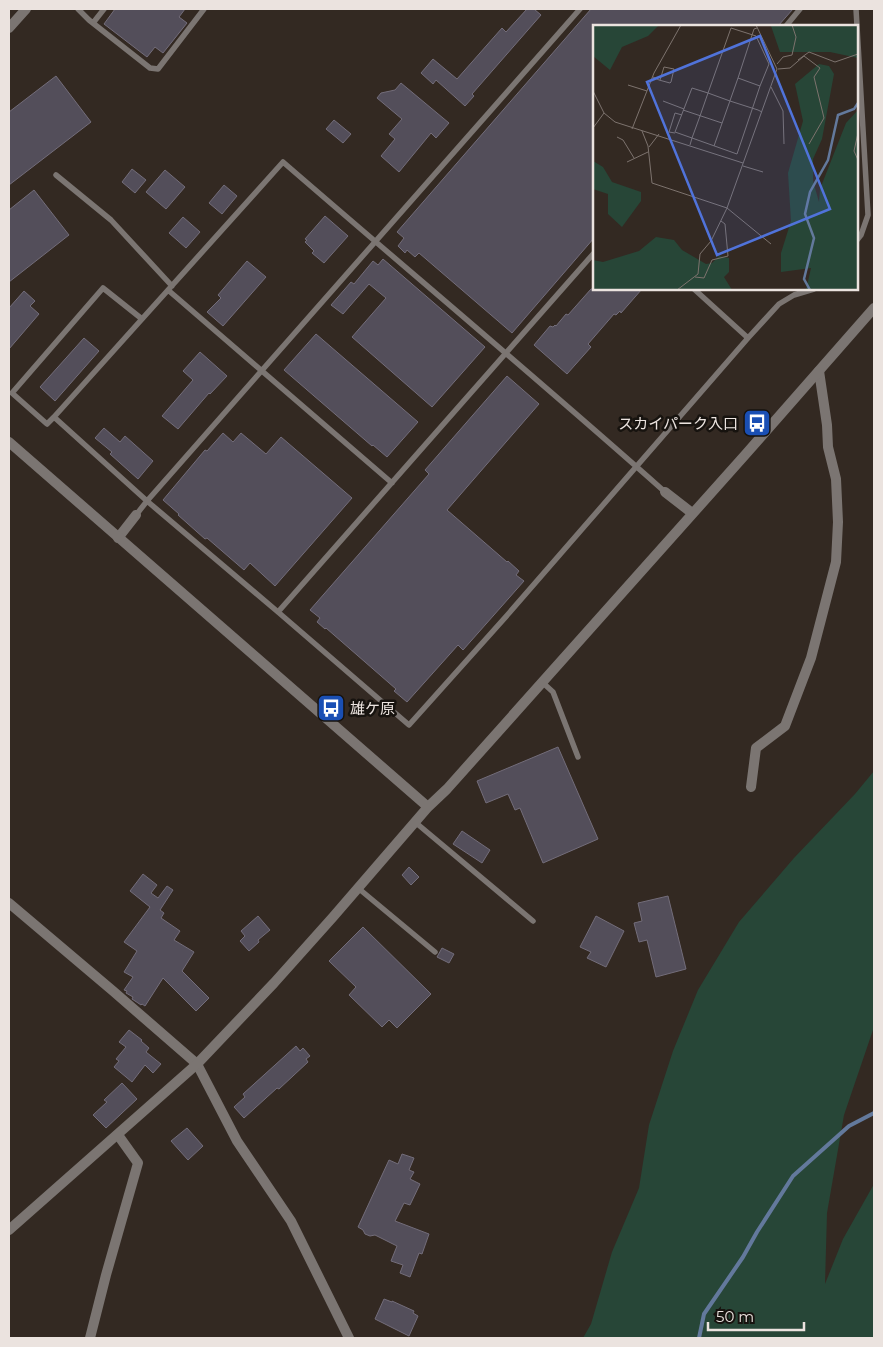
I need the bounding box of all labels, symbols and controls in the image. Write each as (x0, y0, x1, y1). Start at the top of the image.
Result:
inset map (593, 25, 858, 290)
bus stop icon: スカイパーク入口 (742, 408, 772, 438)
place label: スカイパーク入口 (618, 414, 738, 433)
bus stop icon: 雄ケ原 (316, 693, 346, 723)
place label: 雄ケ原 (350, 699, 395, 718)
scale bar (708, 1300, 804, 1332)
text: 50 m (716, 1307, 754, 1326)

